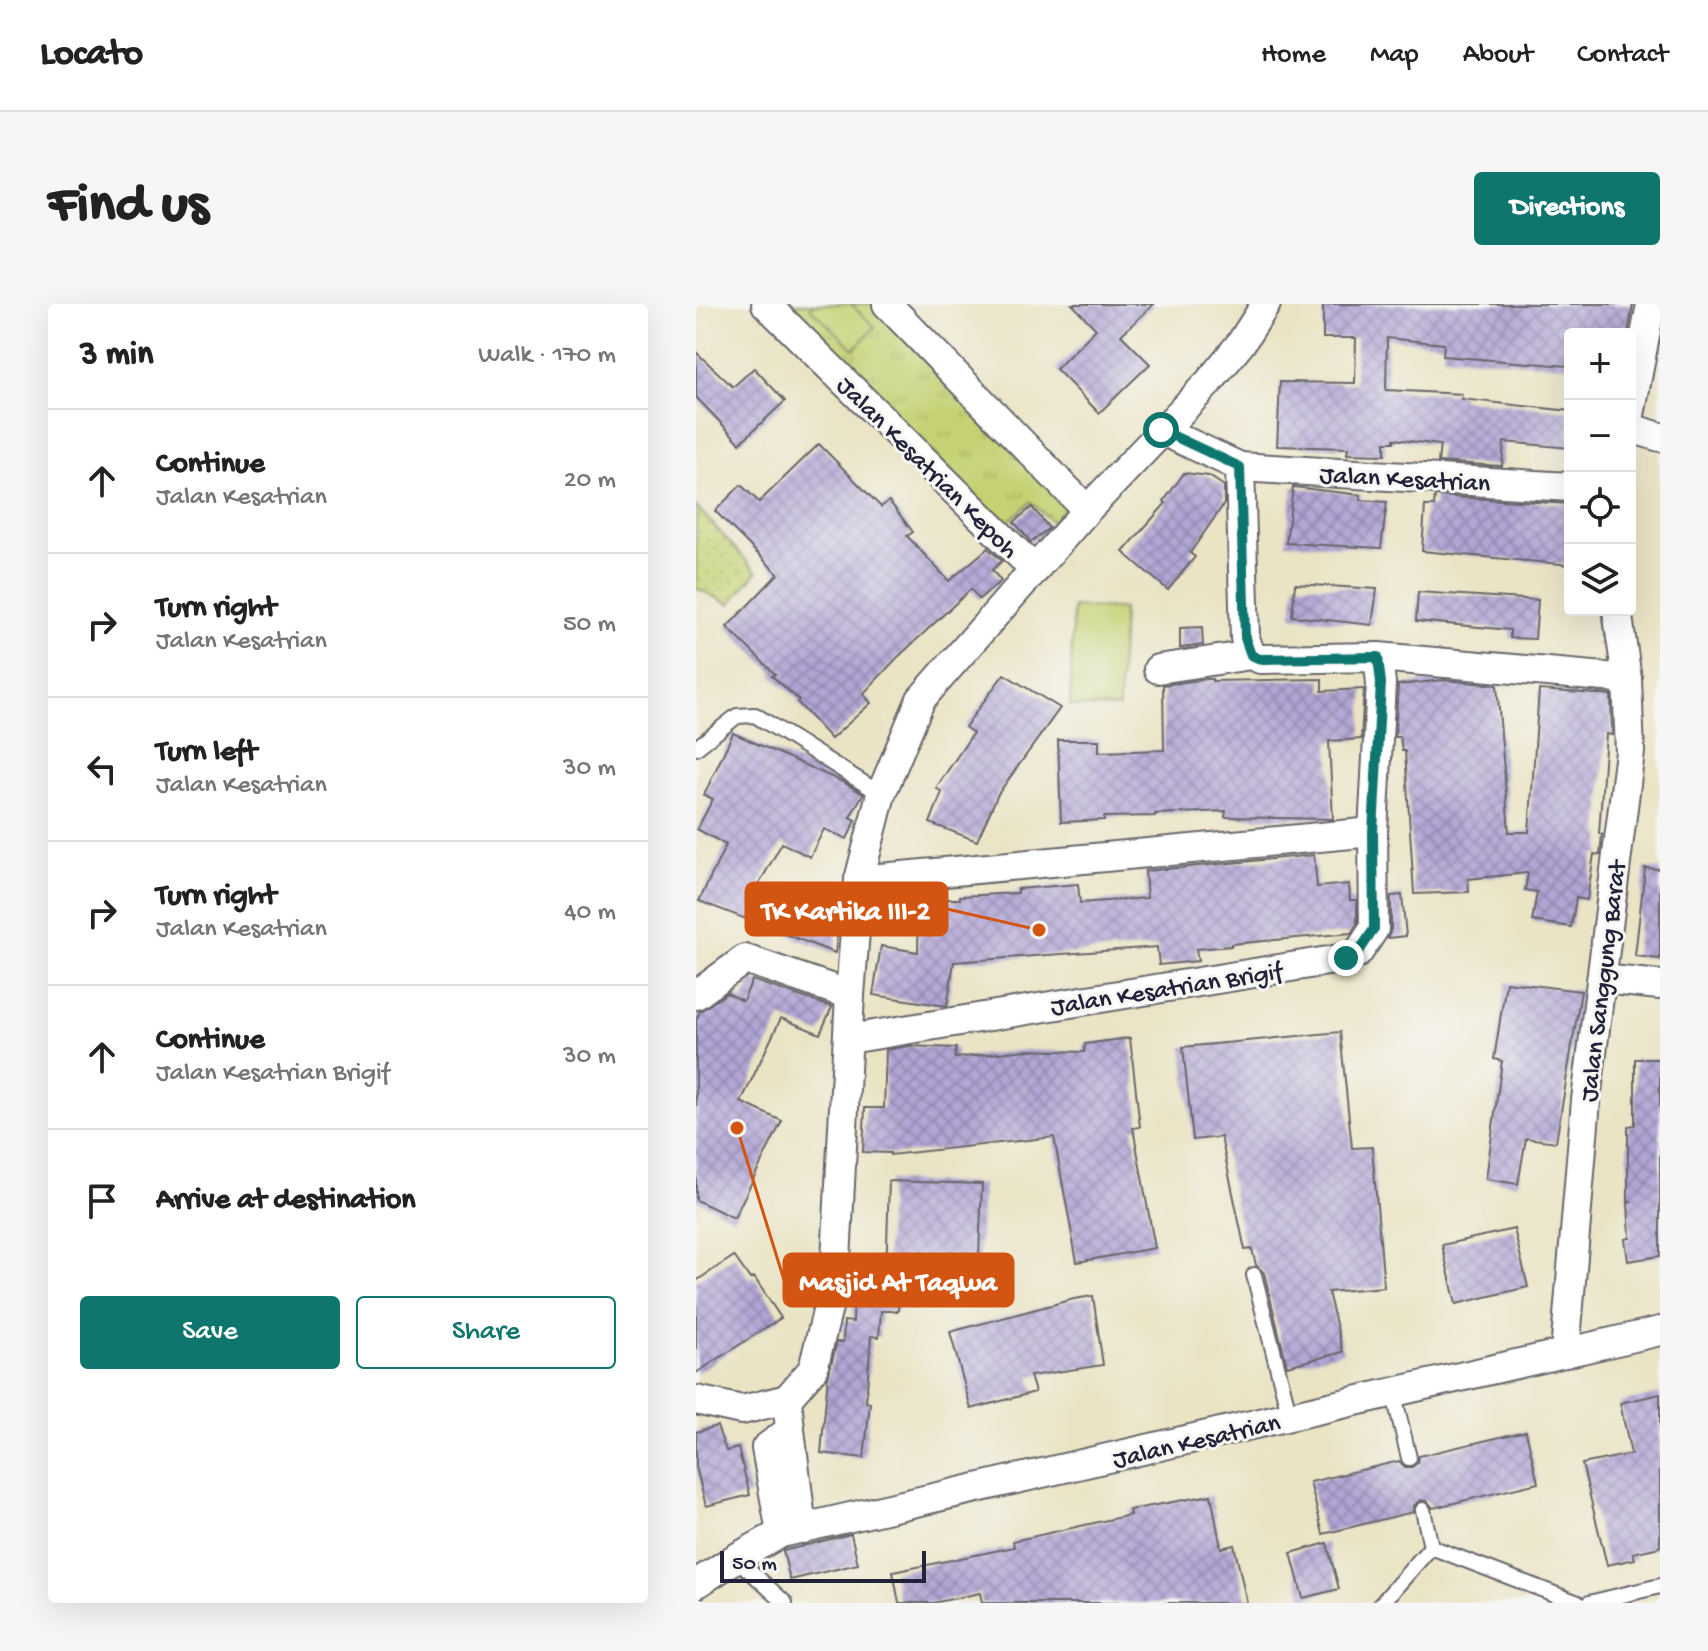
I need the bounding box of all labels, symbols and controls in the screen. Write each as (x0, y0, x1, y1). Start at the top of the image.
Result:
text: Locato (40, 33, 143, 77)
text: Home (1261, 39, 1326, 72)
text: Map (1370, 39, 1419, 72)
text: About (1463, 39, 1533, 72)
text: Contact (1577, 39, 1668, 72)
button: Directions (1474, 172, 1660, 245)
text: Find us (48, 175, 208, 241)
map controls (1564, 328, 1636, 616)
button: + (1564, 328, 1636, 400)
text: 3 min (80, 336, 153, 376)
text: Walk · 170 m (478, 341, 616, 372)
street label: Jalan Kesatrian Kepoh (828, 372, 1023, 567)
button: − (1564, 400, 1636, 472)
route start (1143, 412, 1179, 448)
text: Continue (156, 448, 265, 483)
icon: ahead (80, 459, 124, 503)
street label: Jalan Kesatrian (1319, 462, 1492, 501)
text: 20 m (564, 466, 616, 497)
button: locate (1564, 472, 1636, 544)
text: Jalan Kesatrian (156, 483, 327, 514)
button: layers (1564, 544, 1636, 616)
text: Turn right (156, 592, 276, 627)
icon: right (80, 603, 124, 647)
text: 50 m (563, 610, 616, 641)
text: Jalan Kesatrian (156, 627, 327, 658)
text: Turn left (156, 736, 257, 771)
icon: left (80, 747, 124, 791)
text: 30 m (563, 754, 616, 785)
text: Jalan Kesatrian (156, 771, 327, 802)
street label: Jalan Sanggung Barat (1575, 857, 1636, 1104)
text: Turn right (156, 880, 276, 915)
callout: TK Kartika III-2 (746, 883, 947, 935)
icon: right (80, 891, 124, 935)
text: TK Kartika III-2 (760, 897, 931, 930)
text: 40 m (564, 898, 616, 929)
text: Jalan Kesatrian (156, 915, 327, 946)
route end (1328, 940, 1364, 976)
street label: Jalan Kesatrian Brigif (1049, 958, 1286, 1025)
text: Continue (156, 1024, 265, 1059)
icon: ahead (80, 1035, 124, 1079)
text: 30 m (563, 1042, 616, 1073)
text: Jalan Kesatrian Brigif (156, 1059, 390, 1090)
icon: arrive (80, 1179, 124, 1223)
text: Arrive at destination (156, 1184, 416, 1219)
callout: Masjid At Taqwa (784, 1254, 1013, 1306)
text: Masjid At Taqwa (799, 1268, 998, 1301)
button: Save (80, 1296, 340, 1369)
button: Share (356, 1296, 616, 1369)
street label: Jalan Kesatrian (1110, 1409, 1284, 1478)
scale bar (720, 1547, 926, 1583)
text: 50 m (732, 1552, 777, 1578)

